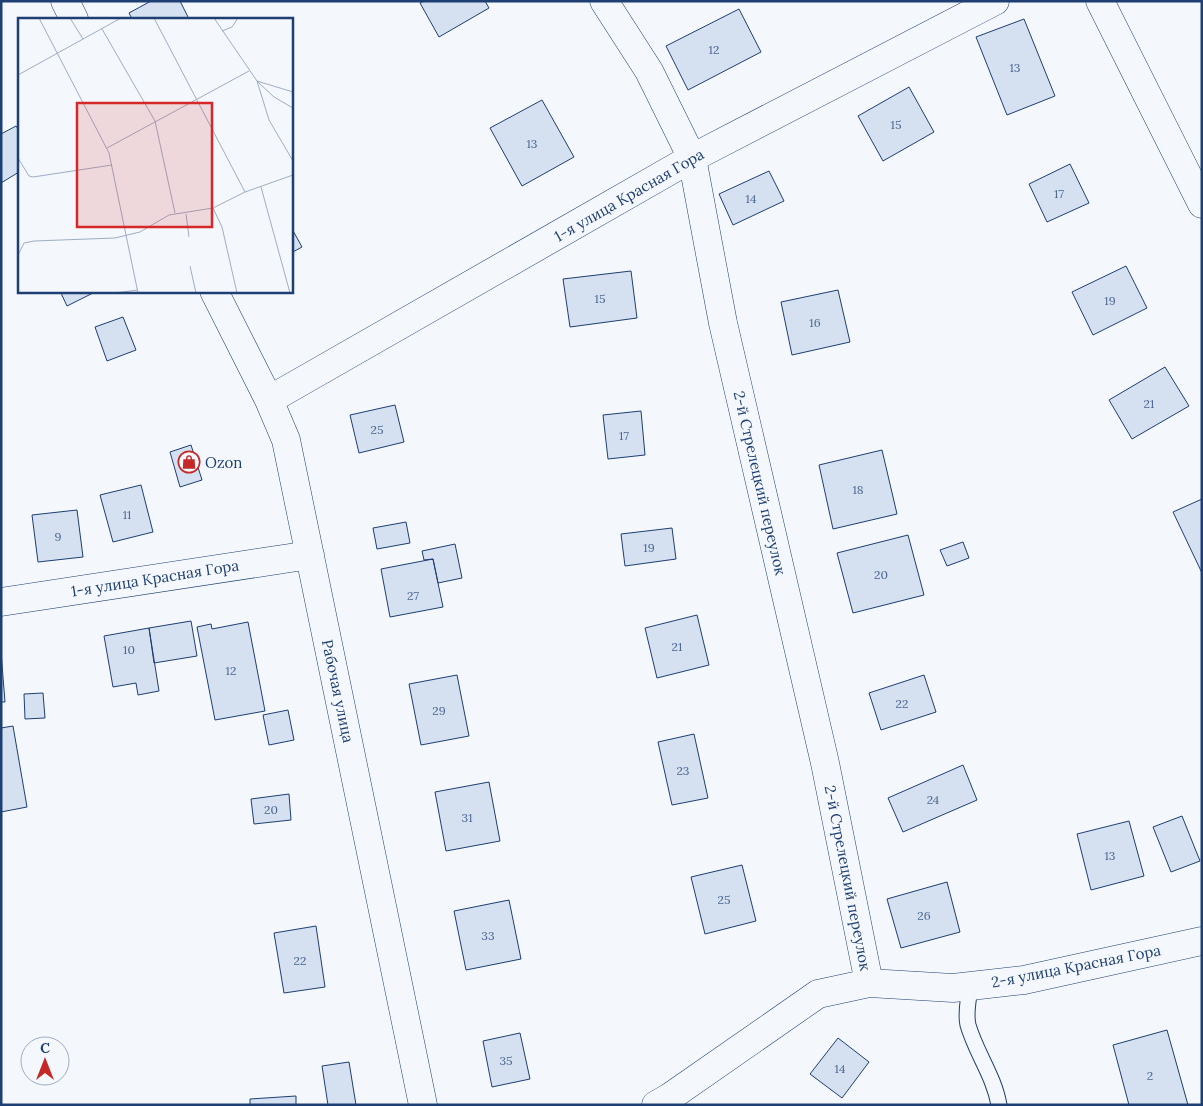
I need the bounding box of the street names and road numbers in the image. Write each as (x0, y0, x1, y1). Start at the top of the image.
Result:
street label: 1-я улица Красная Гора (551, 144, 707, 246)
street label: 2-й Стрелецкий переулок (730, 389, 790, 577)
street label: 1-я улица Красная Гора (70, 555, 240, 601)
street label: Рабочая улица (318, 638, 358, 745)
street label: 2-й Стрелецкий переулок (821, 784, 875, 972)
street label: 2-я улица Красная Гора (990, 940, 1163, 992)

